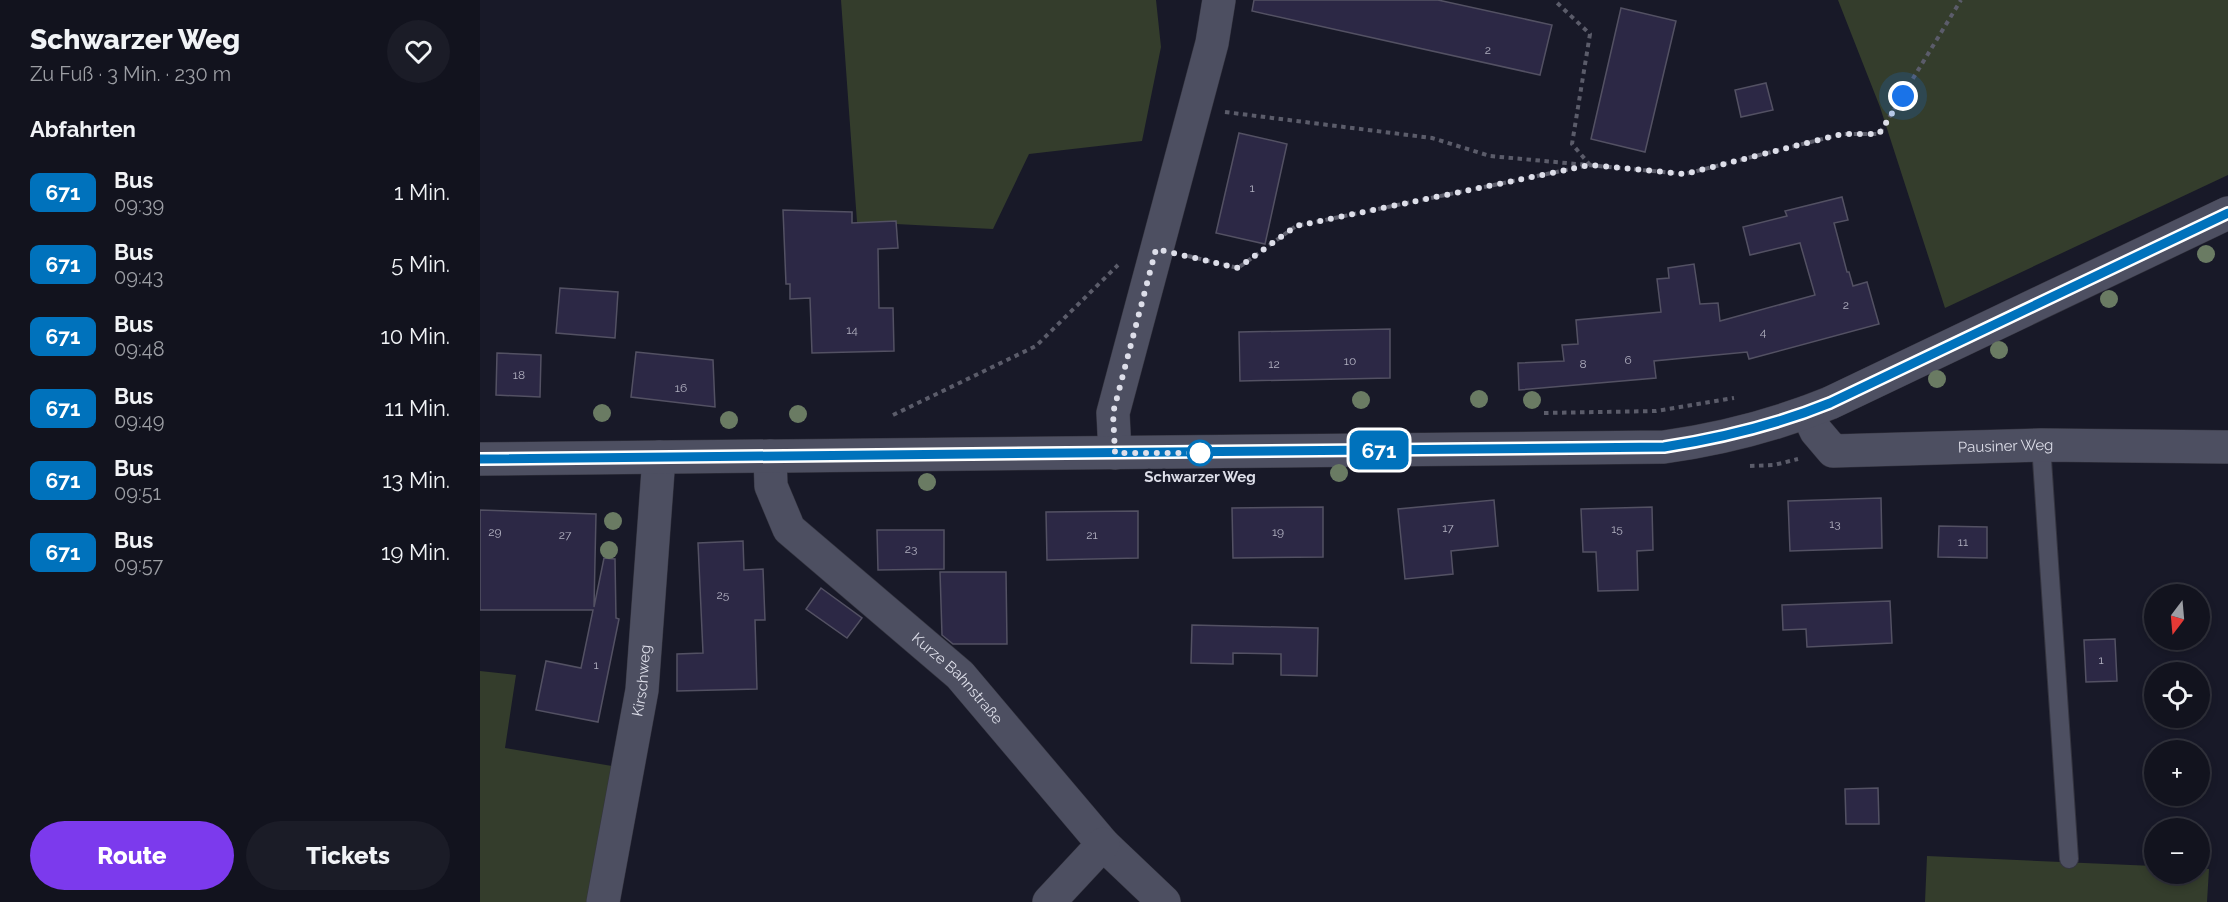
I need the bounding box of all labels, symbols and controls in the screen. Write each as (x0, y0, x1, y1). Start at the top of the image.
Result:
button: heart (387, 20, 450, 83)
text: Schwarzer Weg (30, 23, 240, 56)
house number: 2 (1485, 43, 1491, 57)
text: Zu Fuß · 3 Min. · 230 m (30, 62, 231, 86)
your location (1888, 81, 1918, 111)
text: Abfahrten (30, 116, 136, 142)
text: Bus (114, 167, 153, 193)
text: 1 Min. (394, 179, 450, 205)
text: 671 (46, 180, 80, 205)
house number: 1 (1249, 181, 1255, 195)
text: 09:39 (114, 193, 164, 217)
text: Bus (114, 239, 153, 265)
text: 5 Min. (391, 251, 450, 277)
text: 671 (46, 252, 80, 277)
text: 09:43 (114, 265, 163, 289)
house number: 2 (1843, 298, 1849, 312)
text: Bus (114, 311, 153, 337)
text: 10 Min. (380, 323, 450, 349)
house number: 14 (846, 323, 858, 337)
text: 671 (46, 324, 80, 349)
house number: 4 (1760, 325, 1767, 339)
text: 09:48 (114, 337, 165, 361)
house number: 6 (1624, 353, 1632, 367)
house number: 10 (1344, 354, 1356, 368)
house number: 12 (1268, 357, 1280, 371)
house number: 8 (1579, 357, 1587, 371)
house number: 18 (513, 368, 525, 382)
house number: 16 (675, 381, 687, 395)
text: Bus (114, 383, 153, 409)
text: 11 Min. (384, 395, 450, 421)
text: 671 (46, 396, 80, 421)
text: 09:49 (114, 409, 164, 433)
line badge: 671 (1344, 430, 1414, 470)
street label: Pausiner Weg (1958, 436, 2053, 456)
text: 671 (1362, 438, 1396, 463)
marker: Schwarzer Weg (1187, 440, 1213, 466)
text: Bus (114, 455, 153, 481)
text: 13 Min. (382, 467, 450, 493)
text: 671 (46, 468, 80, 493)
place label: Schwarzer Weg (1144, 468, 1256, 486)
text: 09:51 (114, 481, 161, 505)
house number: 13 (1829, 517, 1841, 531)
house number: 17 (1442, 521, 1454, 535)
house number: 15 (1611, 522, 1623, 536)
house number: 29 (488, 525, 502, 539)
house number: 19 (1272, 525, 1284, 539)
text: Bus (114, 527, 153, 553)
house number: 27 (559, 528, 572, 542)
house number: 21 (1086, 528, 1098, 542)
house number: 11 (1958, 535, 1968, 549)
text: 19 Min. (381, 539, 450, 565)
text: 671 (46, 540, 80, 565)
house number: 23 (905, 542, 917, 556)
text: 09:57 (114, 553, 163, 577)
north arrow (2144, 584, 2210, 650)
map controls (2144, 584, 2210, 884)
house number: 25 (717, 588, 730, 602)
street label: Kurze Bahnstraße (908, 629, 1007, 728)
street label: Kirschweg (628, 644, 654, 718)
house number: 1 (2098, 653, 2104, 667)
house number: 1 (593, 658, 599, 672)
button: locate (2144, 662, 2210, 728)
button: + (2144, 740, 2210, 806)
button: − (2144, 818, 2210, 884)
button: Route (30, 821, 234, 890)
button: Tickets (246, 821, 450, 890)

